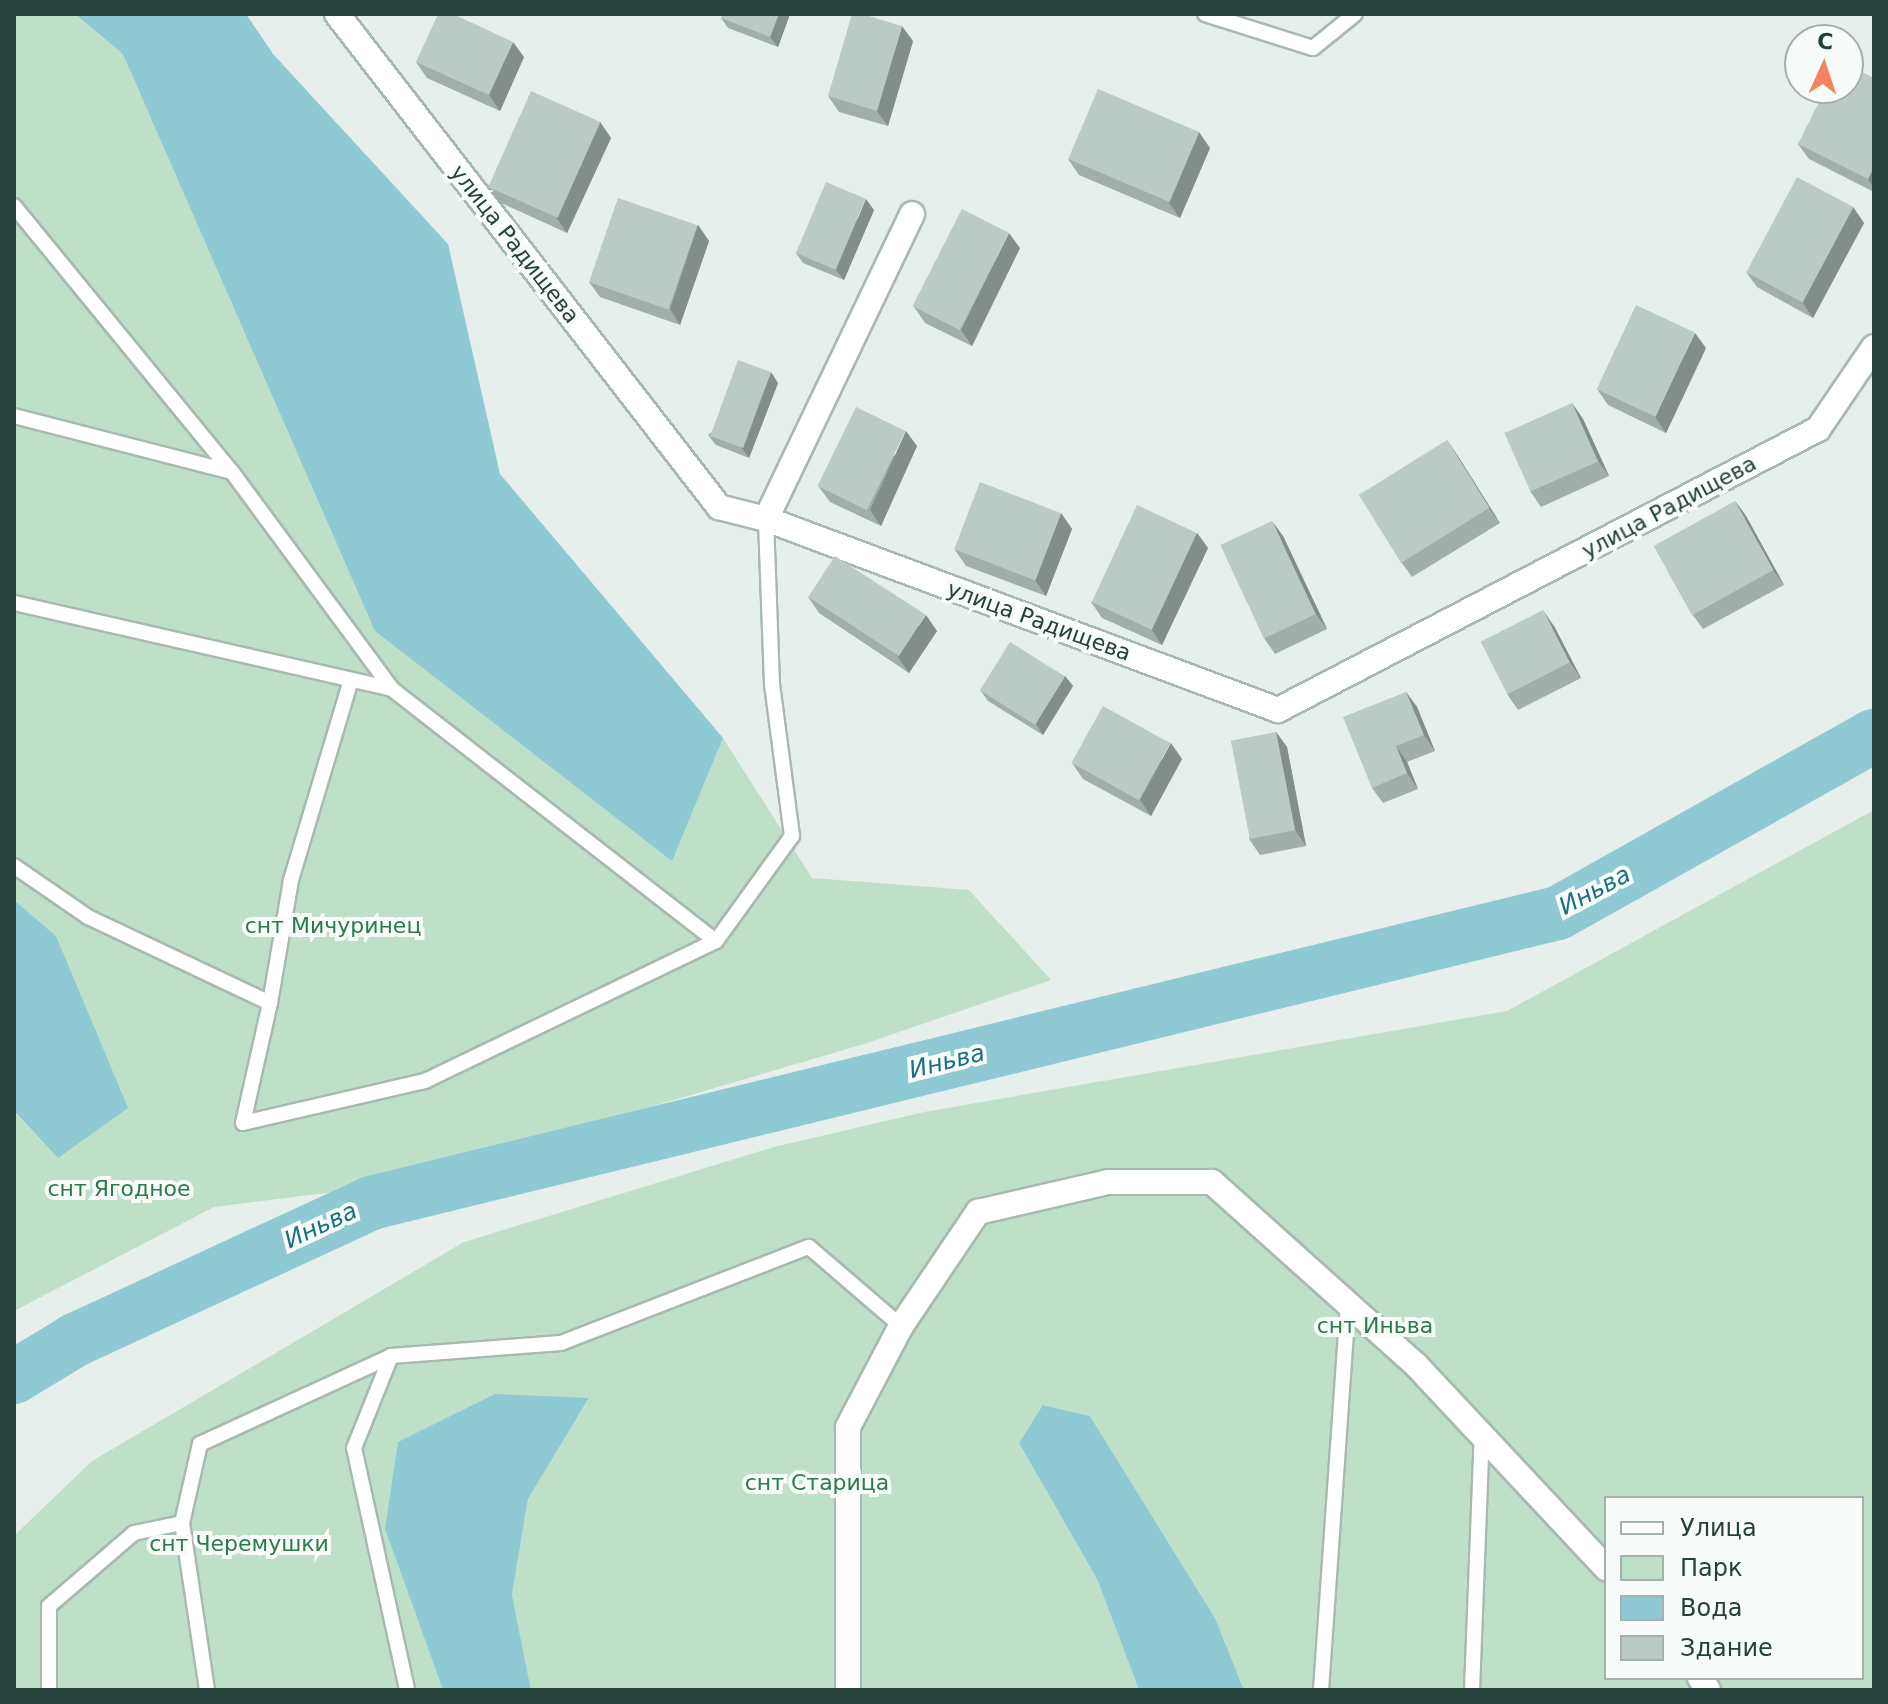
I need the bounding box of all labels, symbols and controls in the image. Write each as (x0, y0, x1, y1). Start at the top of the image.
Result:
north arrow (1784, 24, 1864, 104)
text: С (1816, 29, 1834, 54)
street label: улица Радищева (445, 160, 585, 328)
street label: улица Радищева (1577, 450, 1761, 564)
street label: улица Радищева (943, 575, 1135, 667)
water label: Иньва (1554, 860, 1636, 922)
park label: снт Мичуринец (245, 913, 421, 939)
water label: Иньва (906, 1039, 988, 1085)
park label: снт Ягодное (47, 1176, 191, 1202)
water label: Иньва (280, 1197, 362, 1255)
park label: снт Иньва (1317, 1313, 1433, 1339)
park label: снт Старица (745, 1470, 889, 1496)
legend (1604, 1496, 1864, 1680)
text: Улица (1680, 1514, 1757, 1542)
park label: снт Черемушки (149, 1531, 329, 1557)
text: Парк (1680, 1554, 1742, 1582)
text: Вода (1680, 1594, 1742, 1622)
text: Здание (1680, 1634, 1773, 1662)

